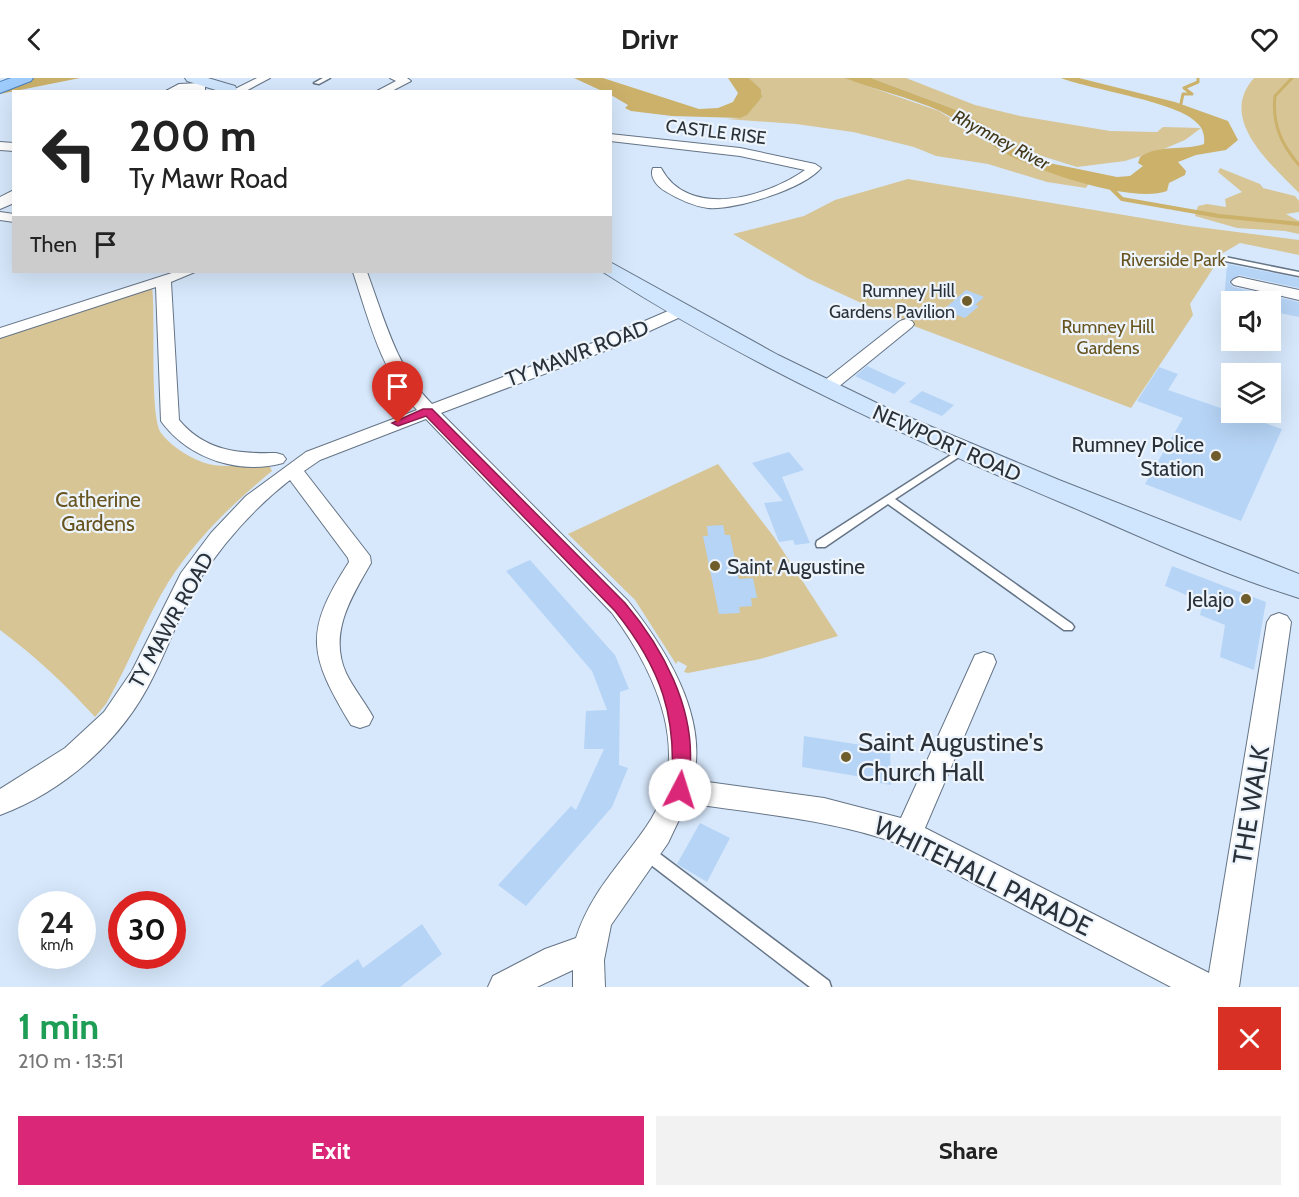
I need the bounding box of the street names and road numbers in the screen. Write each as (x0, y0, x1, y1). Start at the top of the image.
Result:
street label: CASTLE RISE (664, 115, 768, 149)
street label: TY MAWR ROAD (502, 314, 652, 392)
street label: NEWPORT ROAD (869, 399, 1025, 487)
street label: TY MAWR ROAD (123, 548, 219, 692)
street label: THE WALK (1226, 743, 1276, 867)
street label: WHITEHALL PARADE (869, 809, 1097, 943)

